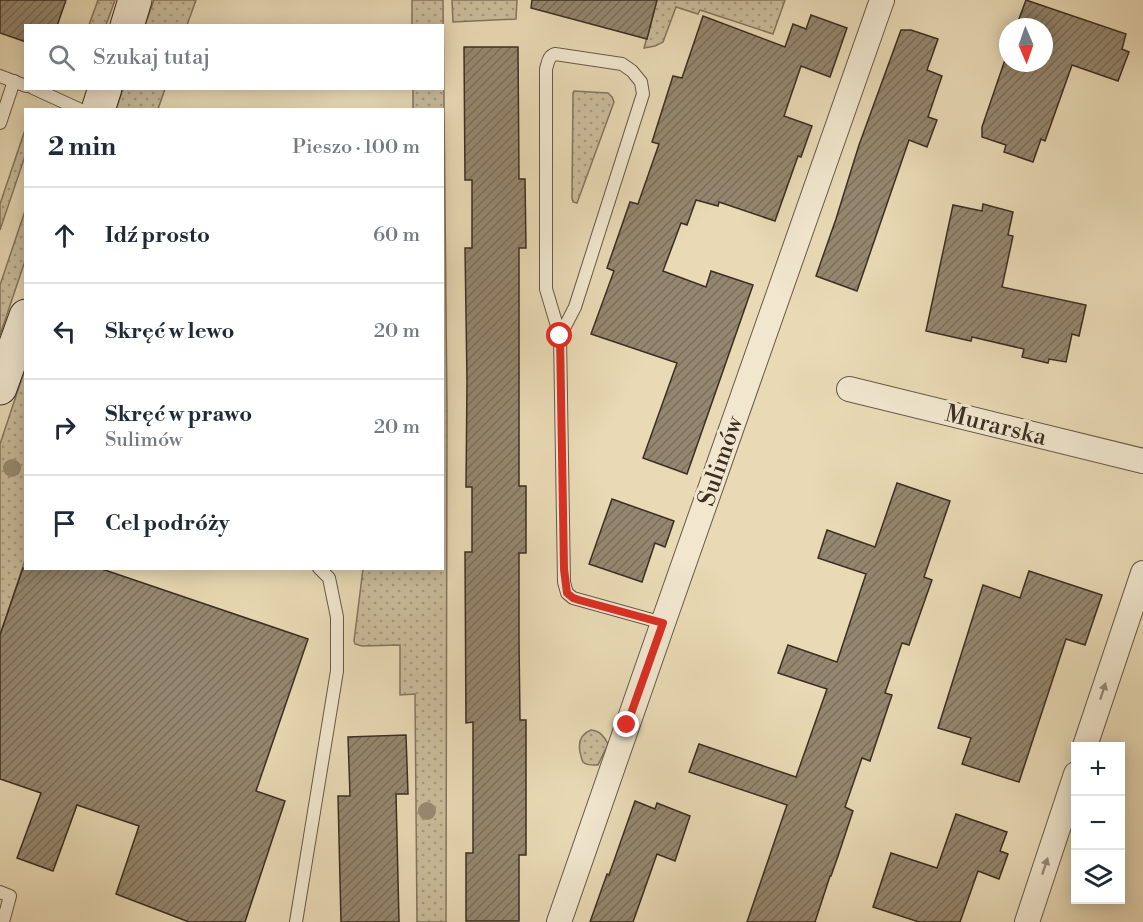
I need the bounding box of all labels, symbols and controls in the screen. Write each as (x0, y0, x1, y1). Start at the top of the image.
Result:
north arrow (999, 18, 1053, 72)
search box (24, 24, 444, 90)
icon: search (45, 41, 78, 74)
text: Szukaj tutaj (93, 44, 210, 71)
text: 2 min (48, 131, 116, 163)
text: Pieszo · 100 m (292, 135, 420, 160)
icon: ahead (48, 219, 81, 252)
text: Idź prosto (105, 222, 210, 249)
text: 60 m (373, 223, 420, 248)
icon: left (48, 315, 81, 348)
text: Skręć w lewo (105, 318, 234, 345)
text: 20 m (374, 319, 420, 344)
route start (546, 322, 572, 348)
street label: Murarska (942, 399, 1050, 453)
text: Skręć w prawo (105, 401, 252, 428)
icon: right (48, 411, 81, 444)
street label: Sulimów (692, 411, 751, 510)
text: 20 m (374, 415, 420, 440)
text: Sulimów (105, 428, 183, 453)
icon: arrive (48, 507, 81, 540)
text: Cel podróży (105, 510, 229, 537)
one-way arrow (1099, 682, 1108, 700)
route end (613, 711, 639, 737)
map controls (1071, 742, 1125, 904)
button: + (1071, 742, 1125, 796)
button: − (1071, 796, 1125, 850)
button: layers (1071, 850, 1125, 904)
one-way arrow (1041, 857, 1050, 875)

